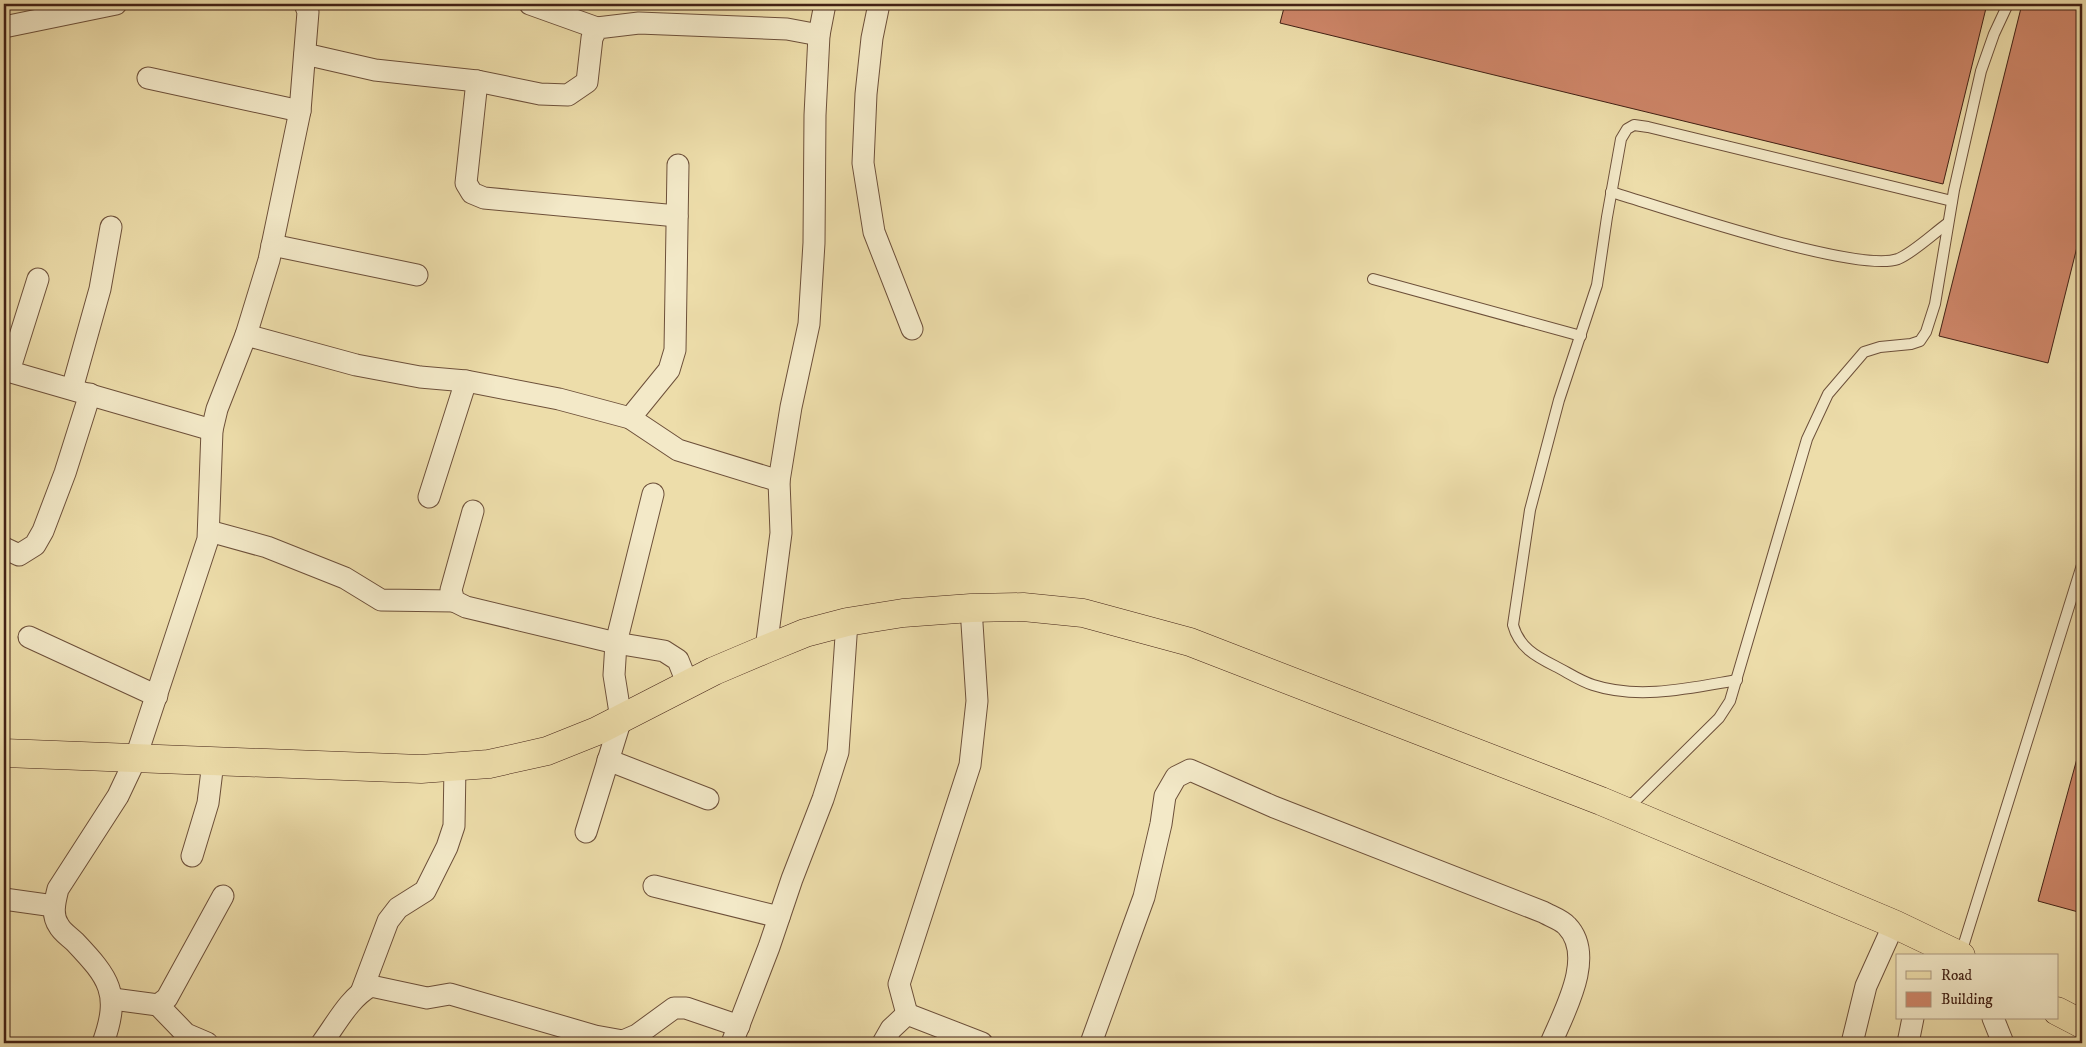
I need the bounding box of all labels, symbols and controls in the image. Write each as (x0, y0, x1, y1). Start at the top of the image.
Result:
legend (1896, 954, 2058, 1020)
text: Road (1941, 966, 1973, 985)
text: Building (1941, 990, 1993, 1009)

